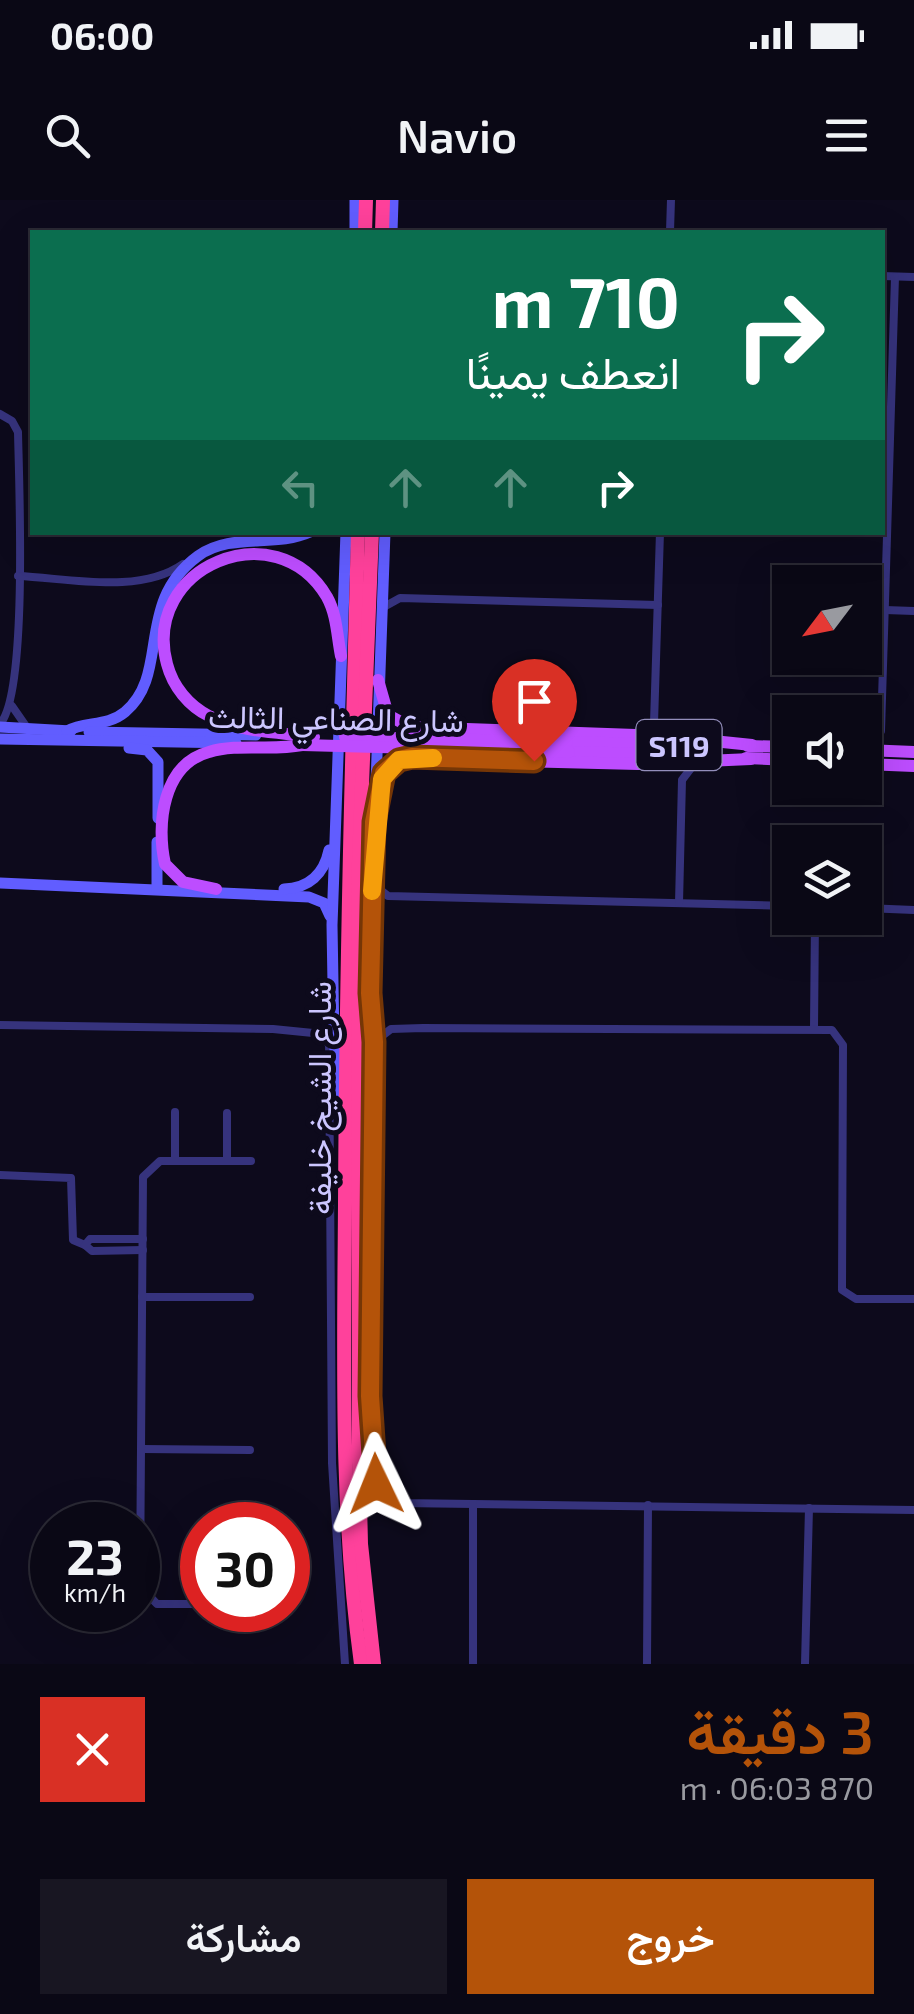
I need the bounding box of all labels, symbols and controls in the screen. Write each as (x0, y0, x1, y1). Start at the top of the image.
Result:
text: 06:00 (50, 12, 154, 58)
icon: search (40, 108, 95, 163)
text: Navio (397, 108, 517, 162)
icon: menu (819, 108, 874, 163)
text: 710 m (492, 258, 680, 342)
icon: right (715, 270, 845, 400)
text: انعطف يمينًا (466, 344, 680, 398)
icon: left (273, 460, 328, 515)
icon: ahead (378, 460, 433, 515)
icon: ahead (483, 460, 538, 515)
icon: right (588, 460, 643, 515)
north arrow (772, 565, 882, 675)
map controls (772, 565, 882, 935)
pin (492, 659, 577, 762)
icon: arrive (507, 674, 562, 729)
button: sound (772, 695, 882, 805)
street label: شارع الصناعي الثالث (208, 696, 464, 747)
road number: S119 (636, 720, 722, 770)
button: layers (772, 825, 882, 935)
street label: شارع الشيخ خليفة (299, 981, 342, 1215)
position arrow (324, 1432, 428, 1536)
speed limit sign: 30 (180, 1502, 310, 1632)
text: 23 (66, 1525, 124, 1585)
text: km/h (64, 1577, 126, 1607)
text: 3 دقيقة (686, 1694, 874, 1766)
button: close (40, 1697, 145, 1802)
text: 870 m · 06:03 (680, 1768, 874, 1806)
button: مشاركة (40, 1879, 447, 1994)
button: خروج (467, 1879, 874, 1994)

